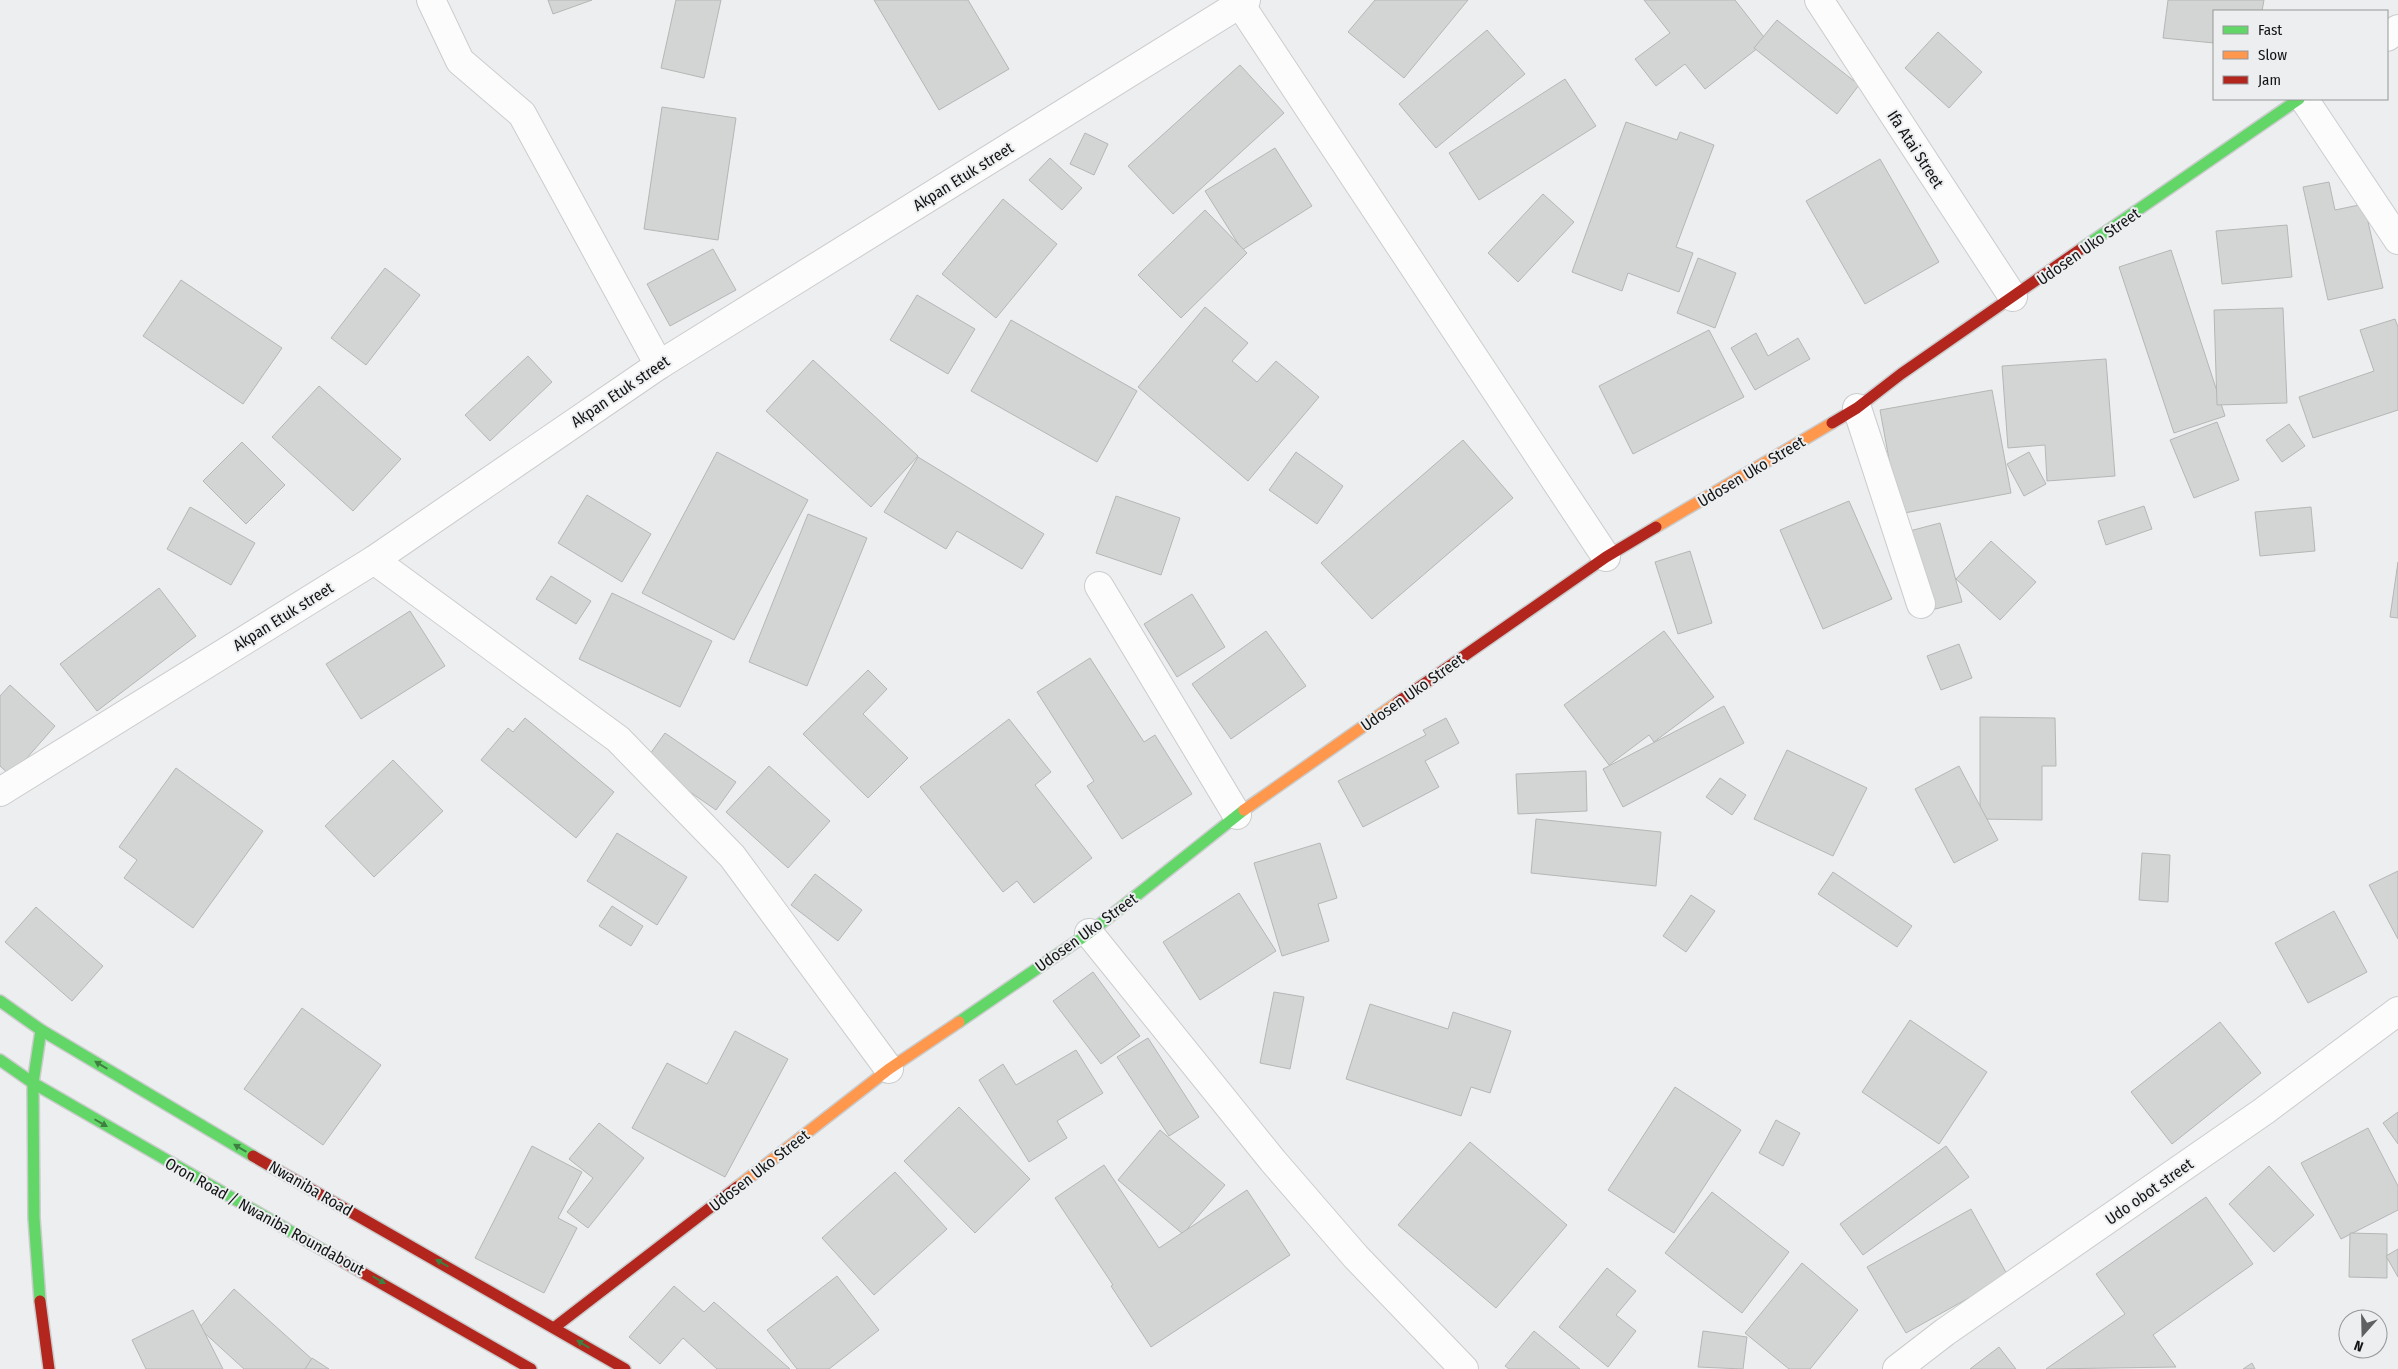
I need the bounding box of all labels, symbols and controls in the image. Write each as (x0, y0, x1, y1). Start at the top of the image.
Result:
legend (2213, 10, 2388, 100)
text: Fast (2258, 21, 2282, 39)
text: Slow (2258, 46, 2287, 64)
text: Jam (2258, 71, 2281, 89)
street label: Ifa Atai Street (1883, 107, 1948, 192)
street label: Akpan Etuk street (910, 138, 1018, 215)
street label: Udosen Uko Street (2033, 203, 2144, 289)
street label: Akpan Etuk street (567, 351, 674, 431)
street label: Udosen Uko Street (1694, 432, 1809, 511)
street label: Akpan Etuk street (230, 578, 338, 655)
street label: Udosen Uko Street (1357, 649, 1468, 735)
street label: Udosen Uko Street (1032, 889, 1142, 976)
one-way arrow (94, 1061, 107, 1070)
one-way arrow (94, 1118, 107, 1127)
street label: Udosen Uko Street (706, 1125, 814, 1215)
one-way arrow (233, 1144, 248, 1152)
street label: Oron Road / Nwaniba Roundabout (162, 1154, 368, 1280)
street label: Udo obot street (2102, 1154, 2197, 1229)
street label: Nwaniba Road (266, 1157, 356, 1220)
one-way arrow (436, 1259, 449, 1268)
one-way arrow (373, 1276, 386, 1285)
north arrow (2338, 1309, 2388, 1359)
text: N (2352, 1336, 2366, 1355)
one-way arrow (577, 1340, 590, 1349)

